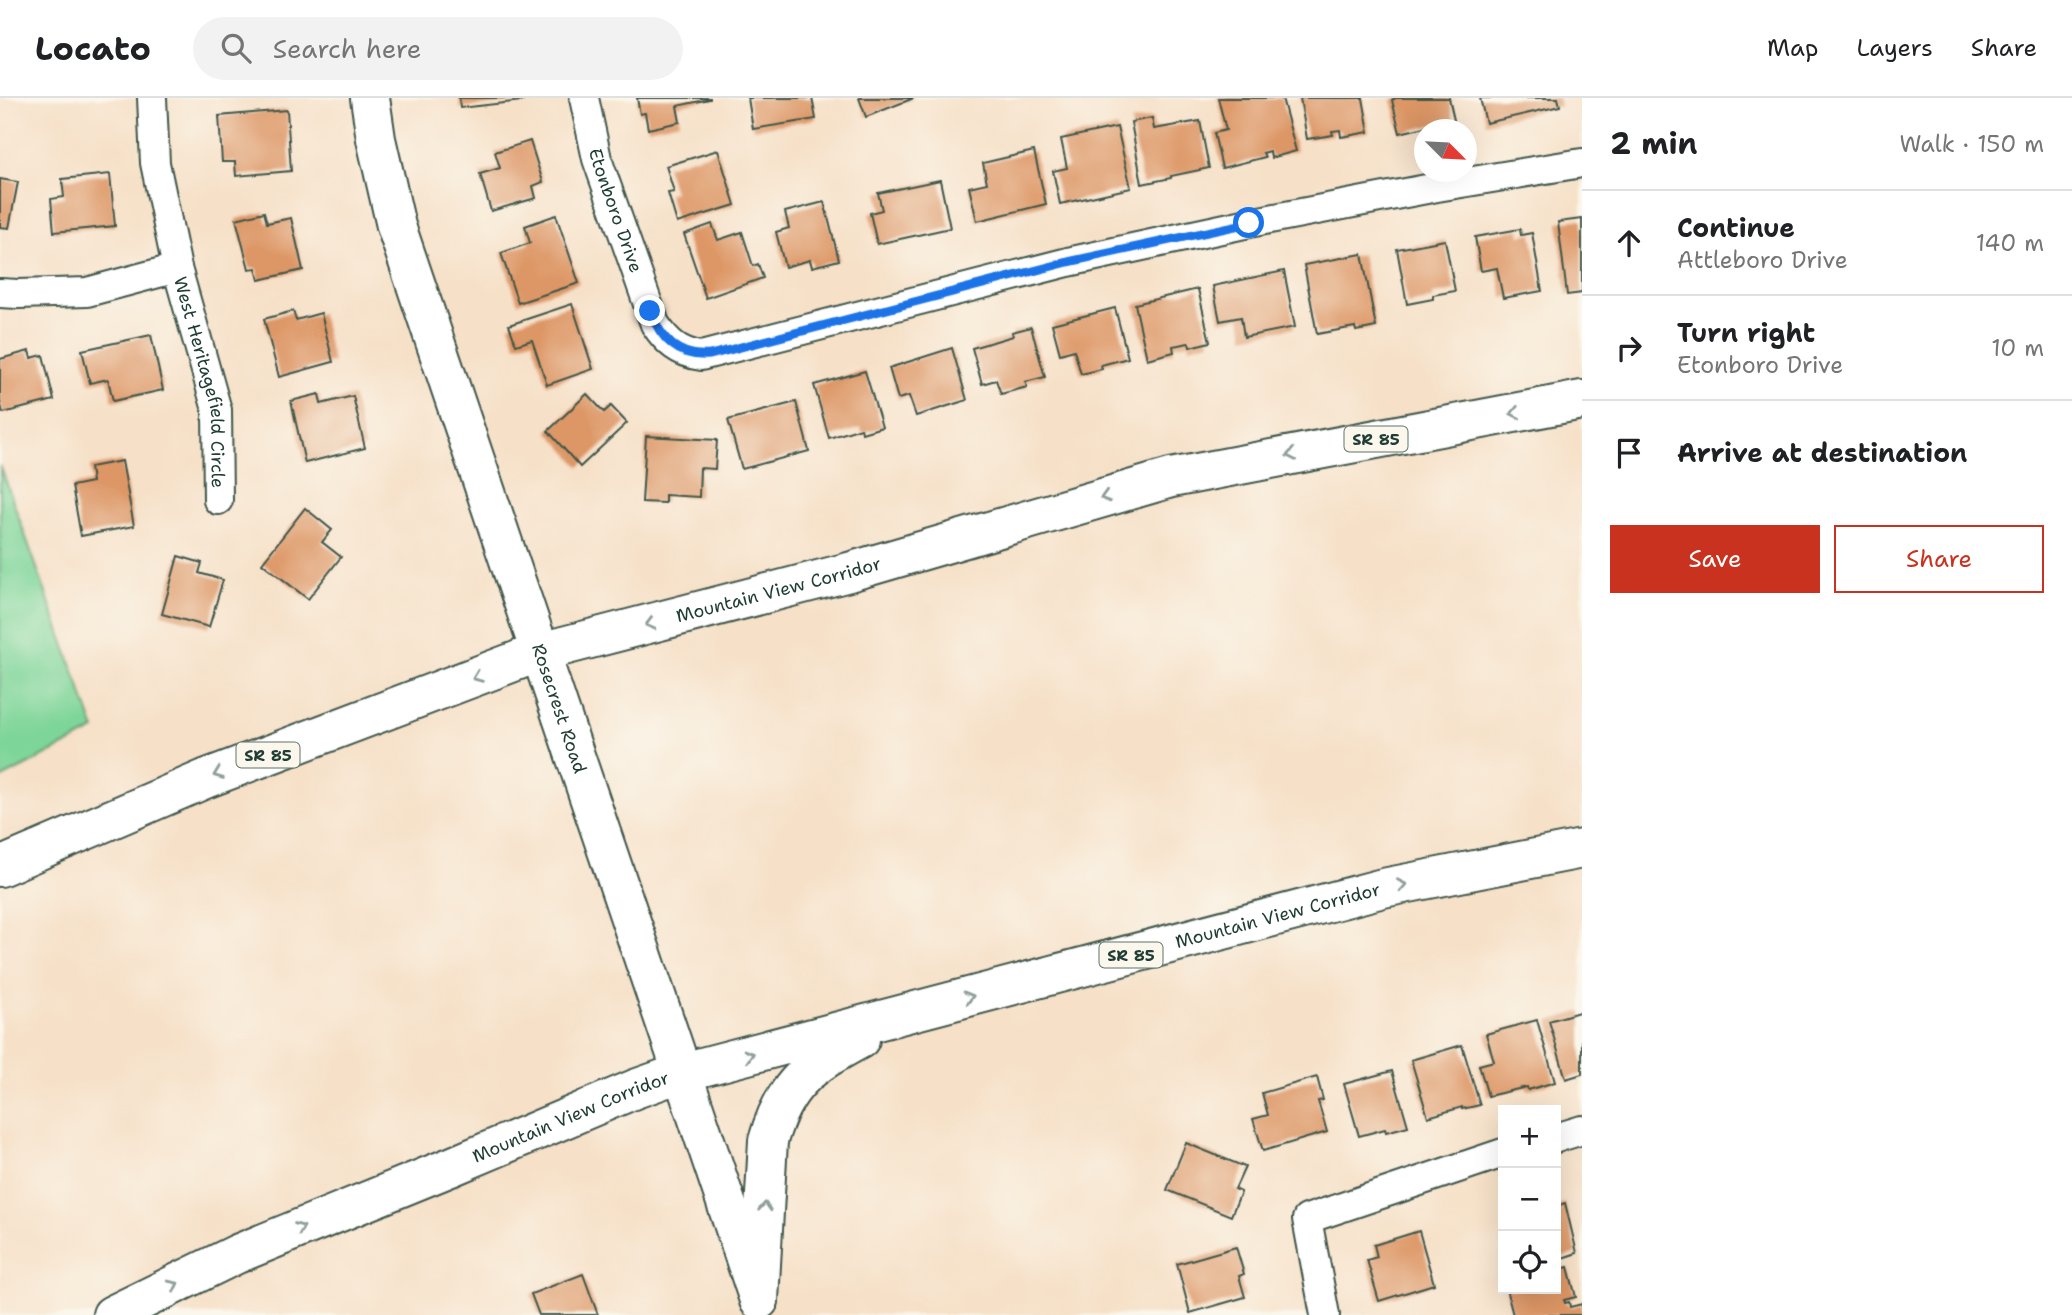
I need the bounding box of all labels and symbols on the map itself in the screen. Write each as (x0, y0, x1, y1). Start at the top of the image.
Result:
north arrow (1414, 119, 1477, 182)
street label: Etonboro Drive (583, 146, 648, 276)
route start (1233, 207, 1264, 238)
street label: West Heritagefield Circle (168, 274, 230, 488)
route end (634, 295, 665, 326)
one-way arrow (1509, 405, 1521, 420)
road number: SR 85 (1344, 426, 1408, 452)
one-way arrow (1286, 447, 1298, 462)
one-way arrow (1099, 489, 1111, 504)
street label: Mountain View Corridor (674, 551, 884, 628)
one-way arrow (644, 615, 656, 630)
street label: Rosecrest Road (526, 641, 592, 776)
one-way arrow (471, 669, 483, 683)
road number: SR 85 (236, 742, 300, 768)
one-way arrow (212, 766, 224, 780)
street label: Mountain View Corridor (1173, 877, 1383, 954)
one-way arrow (1396, 878, 1408, 893)
road number: SR 85 (1100, 942, 1162, 968)
one-way arrow (963, 991, 975, 1006)
one-way arrow (742, 1049, 754, 1063)
street label: Mountain View Corridor (469, 1066, 673, 1168)
one-way arrow (758, 1201, 773, 1212)
one-way arrow (293, 1222, 305, 1236)
one-way arrow (167, 1279, 179, 1293)

